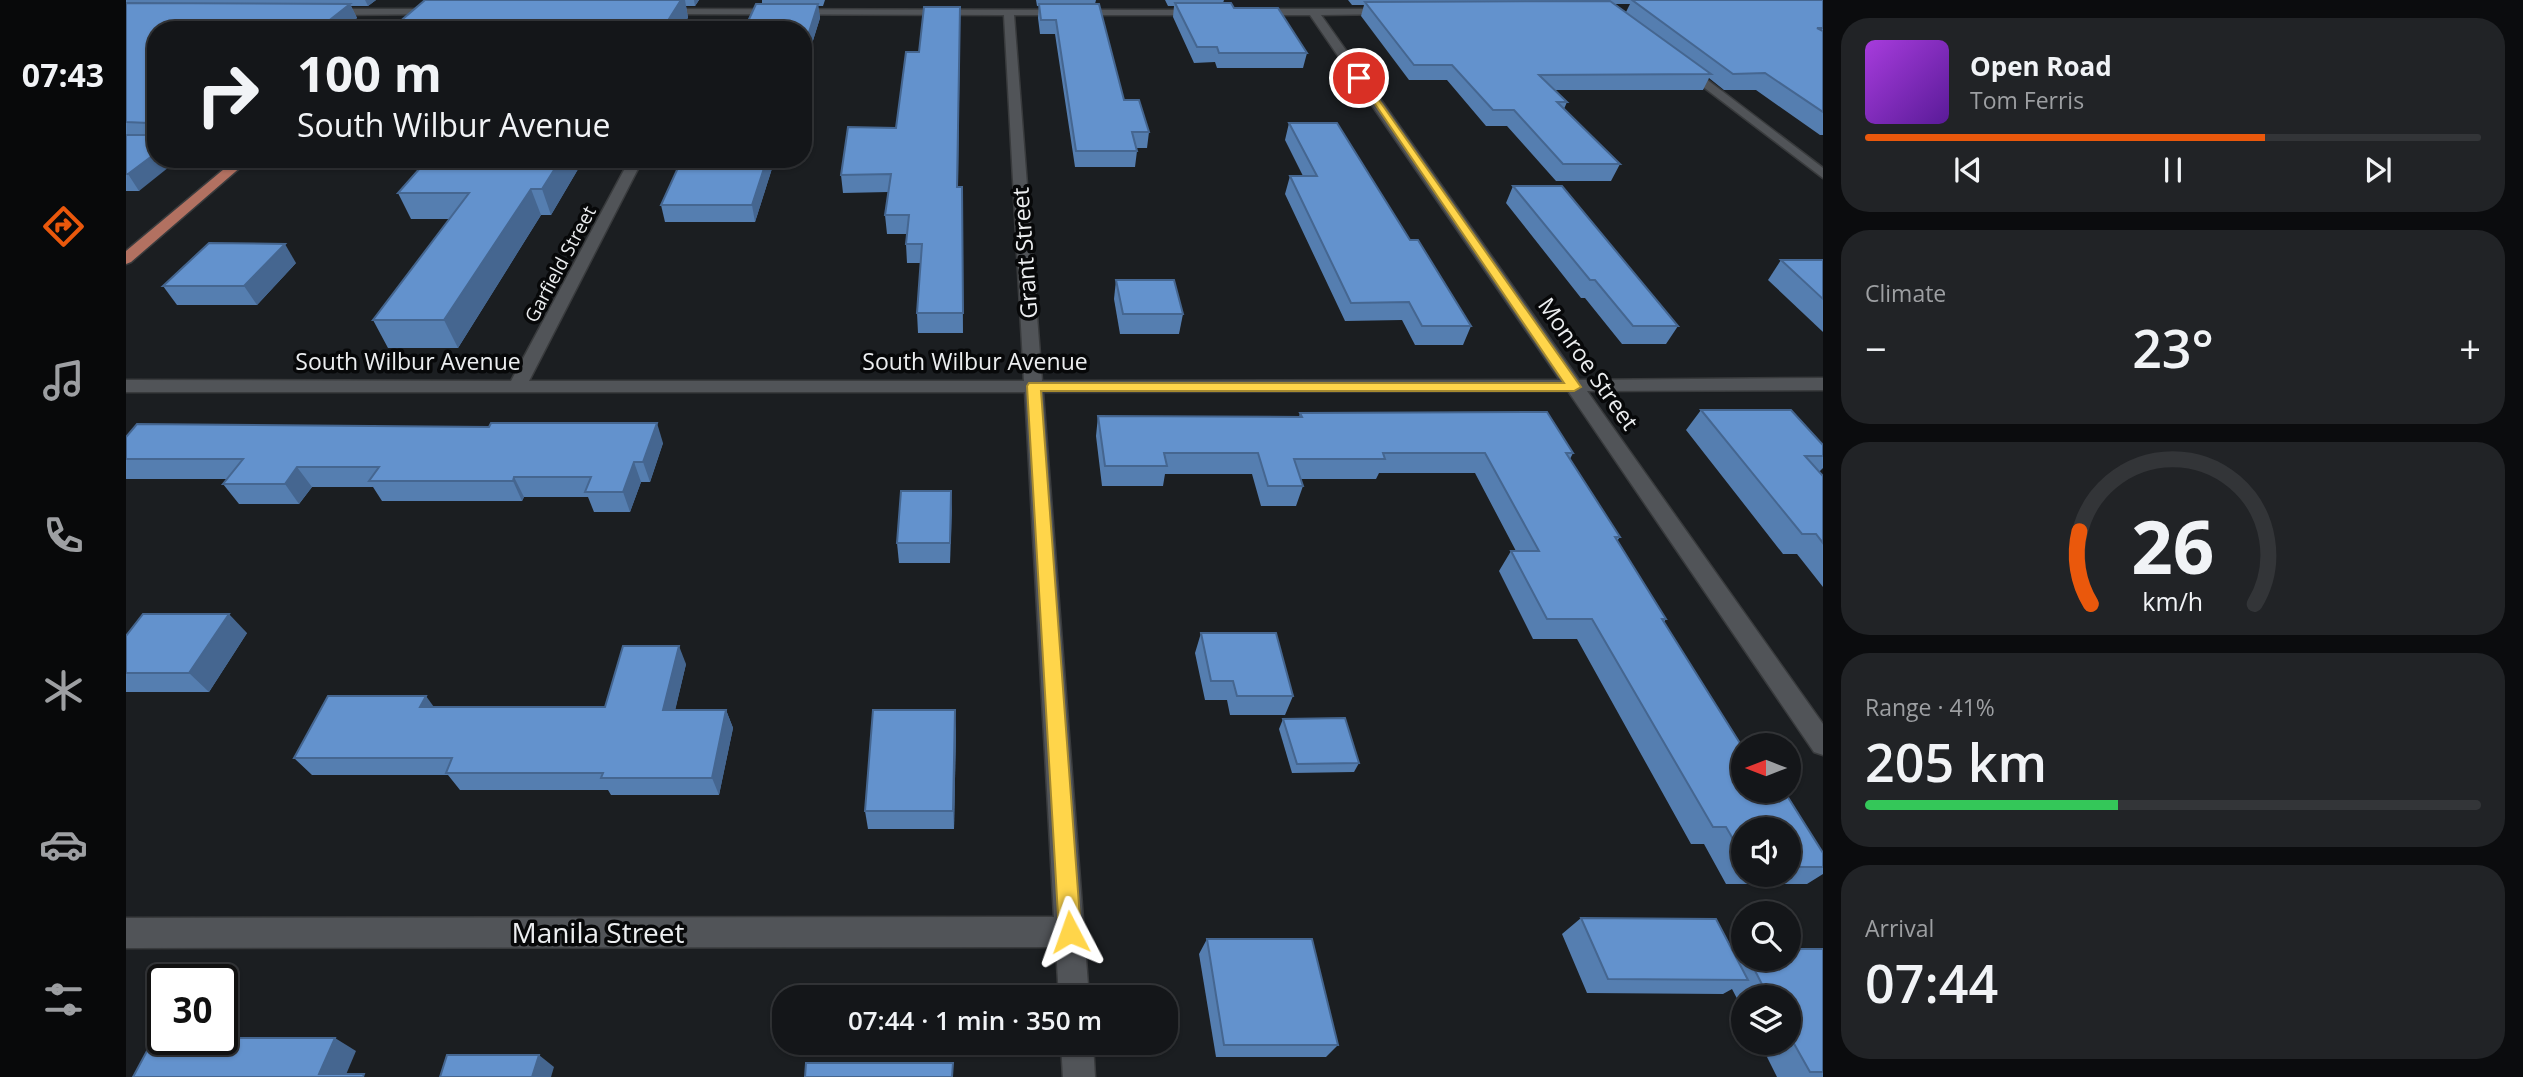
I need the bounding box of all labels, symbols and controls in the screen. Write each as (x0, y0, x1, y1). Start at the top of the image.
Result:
text: 100 m (297, 40, 442, 106)
pin (1329, 48, 1389, 108)
text: Open Road (1970, 48, 2112, 84)
icon: right (182, 49, 273, 140)
text: 07:43 (22, 53, 104, 96)
icon: arrive (1340, 59, 1378, 97)
text: Tom Ferris (1970, 84, 2084, 116)
text: South Wilbur Avenue (297, 103, 610, 146)
icon: previous (1949, 151, 1987, 189)
icon: pause (2154, 151, 2192, 189)
icon: next (2359, 151, 2397, 189)
street label: Grant Street (1003, 186, 1045, 320)
street label: Garfield Street (518, 201, 602, 327)
icon: directions (39, 202, 88, 251)
text: Climate (1865, 277, 1946, 309)
street label: Monroe Street (1531, 291, 1646, 436)
text: 23° (2132, 312, 2214, 383)
text: − (1865, 322, 1887, 374)
text: + (2459, 322, 2481, 374)
street label: South Wilbur Avenue (295, 345, 521, 377)
street label: South Wilbur Avenue (862, 345, 1088, 377)
icon: music (39, 356, 88, 405)
text: 26 (2131, 497, 2215, 596)
icon: phone (39, 511, 88, 560)
text: km/h (2143, 584, 2203, 618)
icon: climate (39, 666, 88, 715)
text: Range · 41% (1865, 691, 1995, 723)
text: 205 km (1865, 726, 2047, 797)
north arrow (1731, 733, 1801, 803)
map controls (1731, 733, 1801, 1055)
button: sound (1731, 817, 1801, 887)
icon: car (39, 820, 88, 869)
position arrow (1033, 895, 1107, 969)
button: search (1731, 901, 1801, 971)
text: Arrival (1865, 912, 1934, 944)
street label: Manila Street (511, 913, 685, 951)
text: 07:44 (1865, 947, 1998, 1018)
speed limit sign: 30 (147, 964, 238, 1055)
icon: filters (39, 975, 88, 1024)
button: layers (1731, 985, 1801, 1055)
text: 07:44 · 1 min · 350 m (848, 1002, 1102, 1038)

